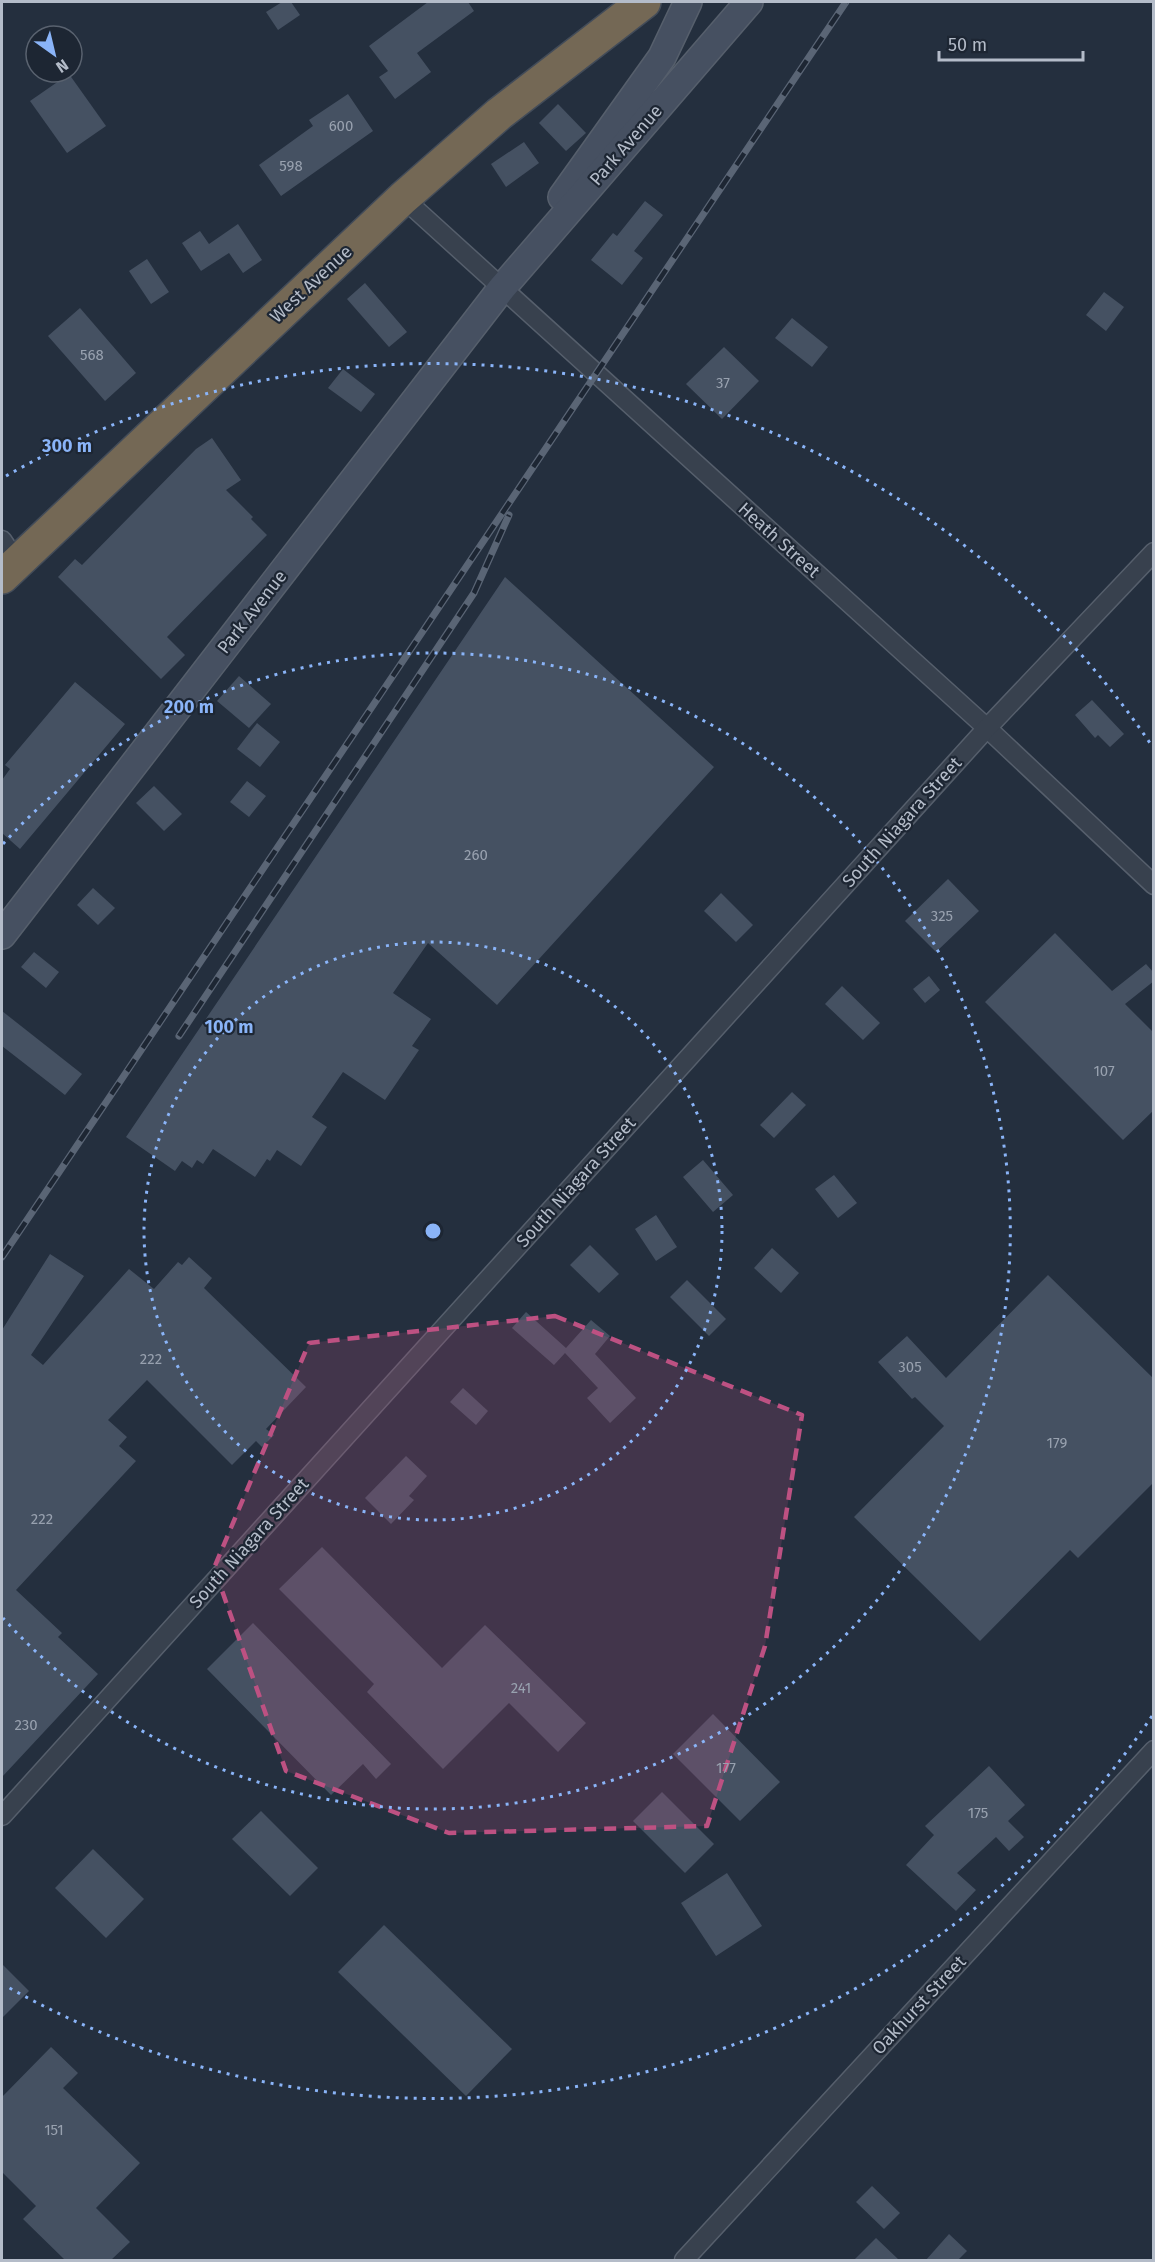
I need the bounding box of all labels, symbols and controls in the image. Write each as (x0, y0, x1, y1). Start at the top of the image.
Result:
north arrow (24, 24, 84, 84)
scale bar (939, 24, 1083, 62)
text: 50 m (948, 34, 987, 56)
text: N (52, 55, 72, 77)
street label: Park Avenue (585, 100, 667, 190)
house number: 600 (329, 117, 353, 135)
house number: 598 (279, 157, 303, 175)
street label: West Avenue (265, 241, 357, 327)
house number: 568 (80, 346, 104, 364)
house number: 37 (716, 374, 730, 392)
text: 300 m (41, 435, 92, 457)
street label: Heath Street (734, 498, 825, 583)
street label: Park Avenue (213, 566, 291, 658)
text: 200 m (164, 696, 214, 718)
street label: South Niagara Street (838, 752, 967, 892)
house number: 260 (464, 846, 488, 864)
house number: 325 (931, 907, 953, 925)
text: 100 m (205, 1016, 253, 1038)
house number: 107 (1093, 1062, 1115, 1080)
street label: South Niagara Street (512, 1112, 641, 1252)
centre of rings (423, 1221, 443, 1241)
house number: 222 (140, 1350, 162, 1368)
house number: 305 (898, 1358, 922, 1376)
house number: 179 (1047, 1434, 1068, 1452)
street label: South Niagara Street (185, 1473, 314, 1613)
house number: 222 (31, 1510, 53, 1528)
house number: 241 (511, 1679, 531, 1697)
house number: 230 (14, 1716, 38, 1734)
house number: 177 (716, 1759, 736, 1777)
house number: 175 (968, 1804, 988, 1822)
street label: Oakhurst Street (867, 1951, 971, 2059)
house number: 151 (44, 2121, 64, 2139)

